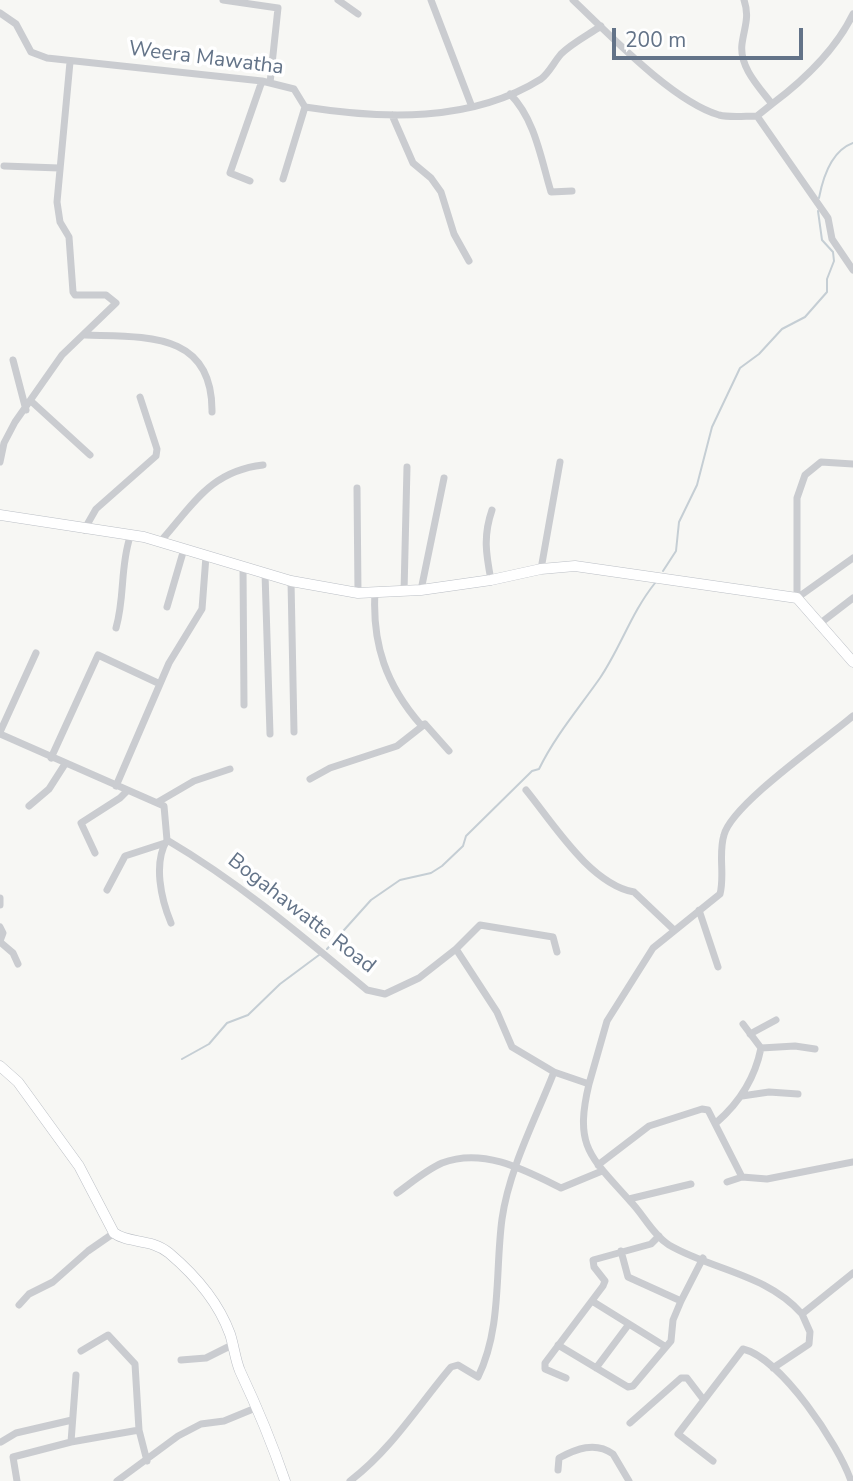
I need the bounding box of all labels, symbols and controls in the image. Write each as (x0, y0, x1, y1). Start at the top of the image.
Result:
scale bar (615, 14, 806, 58)
text: 200 m (625, 26, 686, 54)
street label: Weera Mawatha (127, 37, 285, 81)
street label: Bogahawatte Road (222, 848, 380, 980)

